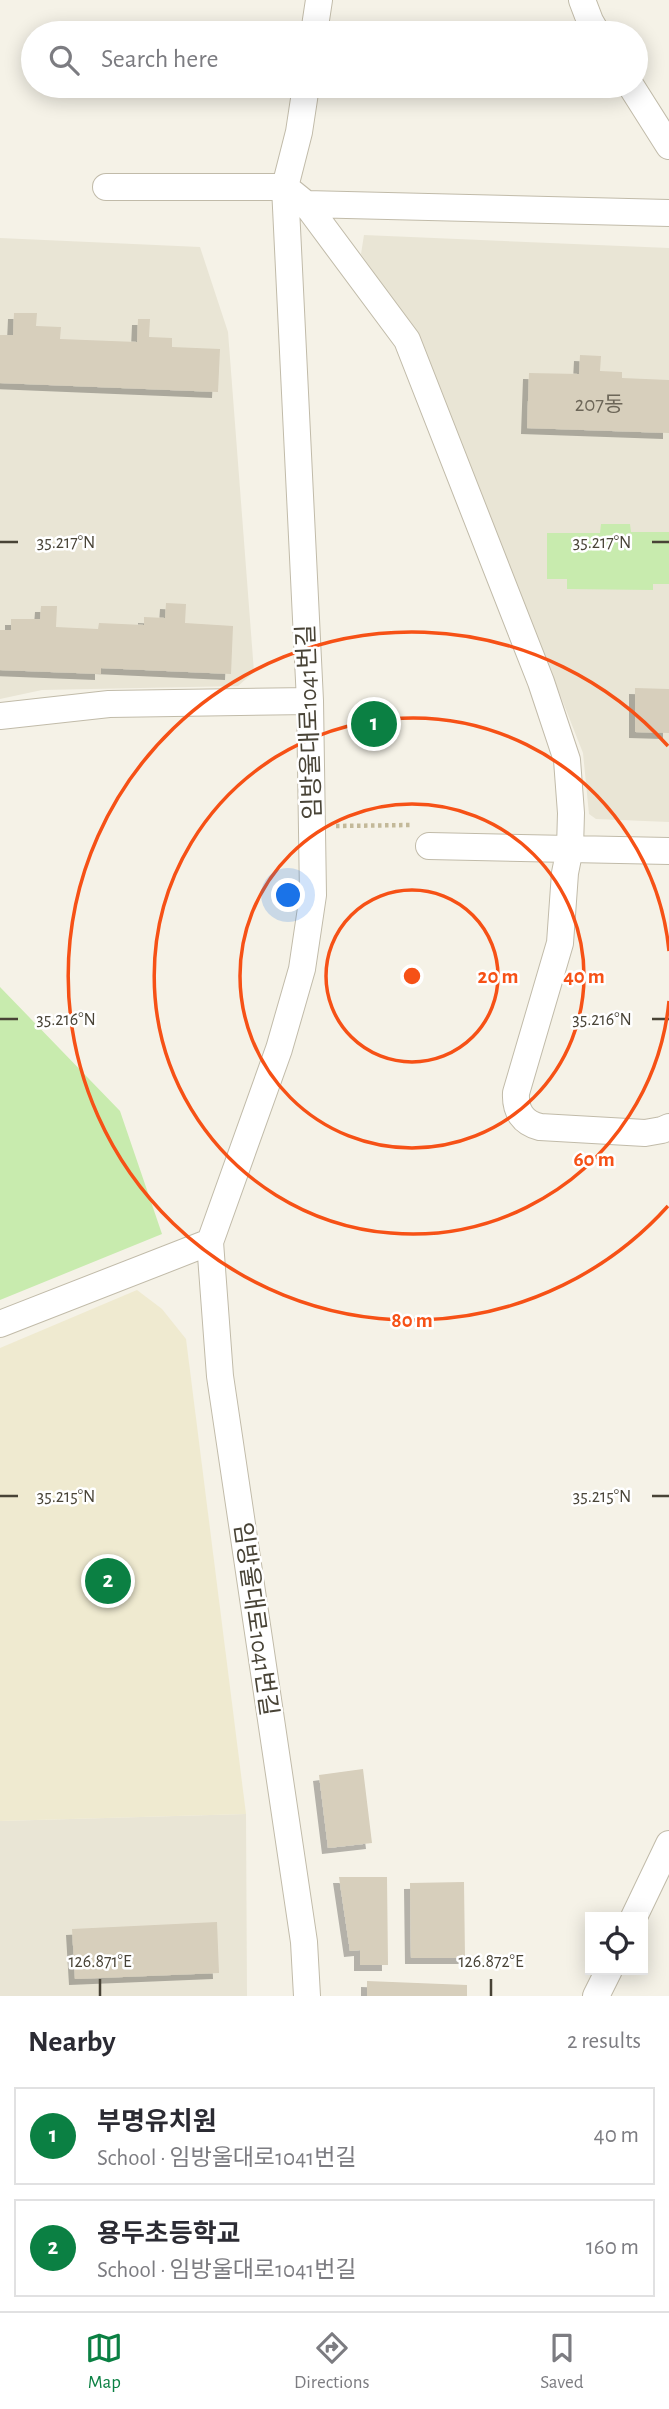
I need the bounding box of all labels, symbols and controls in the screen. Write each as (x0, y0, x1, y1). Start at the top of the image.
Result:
search box (21, 21, 648, 98)
icon: search (45, 41, 83, 79)
text: Search here (101, 46, 219, 72)
house number: 207동 (575, 394, 623, 415)
text: 35.217°N (37, 534, 95, 552)
text: 35.217°N (573, 534, 631, 552)
street label: 임방울대로1041번길 (293, 624, 325, 820)
pin: 1 (351, 698, 397, 750)
your location (271, 878, 305, 912)
centre of rings (400, 964, 424, 988)
text: 20 m (478, 966, 518, 987)
text: 40 m (563, 966, 605, 987)
text: 35.216°N (36, 1011, 96, 1029)
text: 35.216°N (572, 1011, 632, 1029)
text: 60 m (573, 1149, 615, 1170)
text: 80 m (391, 1310, 433, 1331)
text: 35.215°N (37, 1488, 95, 1506)
text: 35.215°N (573, 1488, 631, 1506)
street label: 임방울대로1041번길 (230, 1520, 282, 1718)
pin: 2 (85, 1555, 131, 1607)
map controls (585, 1912, 648, 1975)
button: locate (585, 1912, 648, 1975)
text: 126.871°E (68, 1953, 132, 1971)
text: 126.872°E (458, 1953, 524, 1971)
text: Nearby (28, 2027, 116, 2057)
text: 2 results (567, 2030, 641, 2053)
text: 부명유치원 (97, 2109, 217, 2135)
text: 1 (49, 2124, 57, 2147)
text: 40 m (594, 2124, 639, 2147)
text: School · 임방울대로1041번길 (97, 2147, 357, 2170)
text: 용두초등학교 (97, 2221, 241, 2247)
text: 2 (48, 2236, 58, 2259)
text: 160 m (586, 2236, 639, 2259)
text: School · 임방울대로1041번길 (97, 2259, 357, 2282)
tab: Map (85, 2329, 123, 2394)
tab: Directions (294, 2329, 370, 2394)
tab: Saved (540, 2329, 584, 2394)

